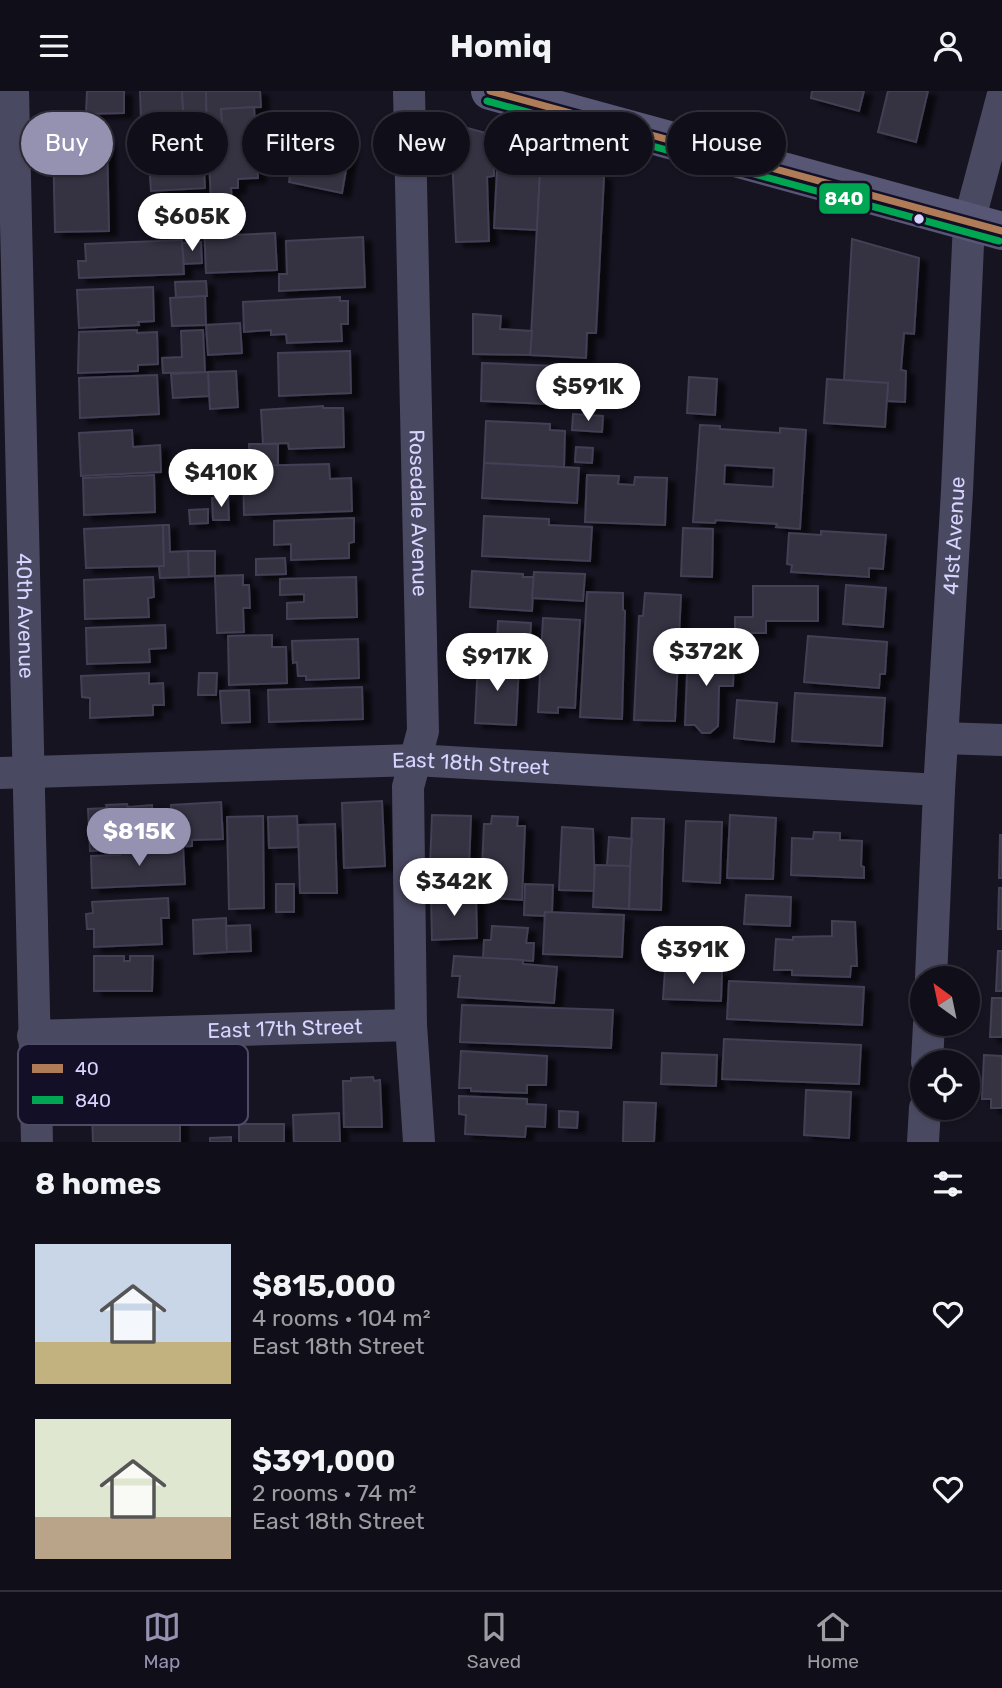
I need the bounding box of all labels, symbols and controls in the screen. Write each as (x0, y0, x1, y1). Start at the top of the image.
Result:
icon: menu (35, 27, 73, 65)
text: Homiq (450, 27, 552, 65)
icon: person (929, 27, 967, 65)
chip: Buy (21, 112, 113, 175)
chip: Rent (127, 112, 228, 175)
chip: Filters (242, 112, 359, 175)
chip: New (373, 112, 470, 175)
chip: Apartment (484, 112, 653, 175)
chip: House (667, 112, 786, 175)
line badge: 840 (818, 182, 871, 215)
text: 840 (825, 187, 863, 210)
pin: $605K (143, 193, 241, 253)
text: $605K (154, 202, 230, 230)
unlabelled marker (912, 212, 926, 226)
pin: $591K (539, 363, 637, 423)
text: $591K (552, 372, 624, 400)
street label: Rosedale Avenue (404, 429, 433, 597)
pin: $410K (172, 449, 270, 509)
text: $410K (185, 458, 257, 486)
street label: 41st Avenue (938, 476, 970, 596)
street label: 40th Avenue (12, 553, 39, 679)
pin: $372K (657, 629, 755, 688)
pin: $917K (448, 633, 546, 693)
text: $372K (669, 637, 743, 665)
text: $917K (462, 642, 532, 670)
street label: East 18th Street (392, 747, 550, 780)
pin: $815K (90, 809, 188, 868)
text: $815K (103, 817, 175, 845)
pin: $342K (405, 859, 503, 918)
text: $342K (416, 867, 492, 895)
pin: $391K (644, 927, 742, 986)
text: $391K (657, 935, 729, 963)
north arrow (910, 966, 980, 1036)
map controls (910, 966, 980, 1120)
street label: East 17th Street (207, 1013, 363, 1043)
legend (18, 1044, 248, 1125)
button: locate (910, 1050, 980, 1120)
text: 40 (75, 1057, 99, 1080)
text: 840 (75, 1089, 111, 1112)
icon: filters (929, 1165, 967, 1203)
text: 8 homes (35, 1166, 161, 1202)
text: $815,000 (252, 1268, 396, 1304)
icon: home (91, 1272, 175, 1356)
icon: heart (929, 1295, 967, 1333)
text: 4 rooms · 104 m² (252, 1304, 431, 1332)
text: East 18th Street (252, 1332, 425, 1360)
text: $391,000 (252, 1443, 395, 1479)
icon: home (91, 1447, 175, 1531)
icon: heart (929, 1470, 967, 1508)
text: 2 rooms · 74 m² (252, 1479, 416, 1507)
text: East 18th Street (252, 1507, 425, 1535)
tab: Map (143, 1608, 181, 1673)
tab: Saved (467, 1608, 521, 1673)
tab: Home (807, 1608, 859, 1673)

